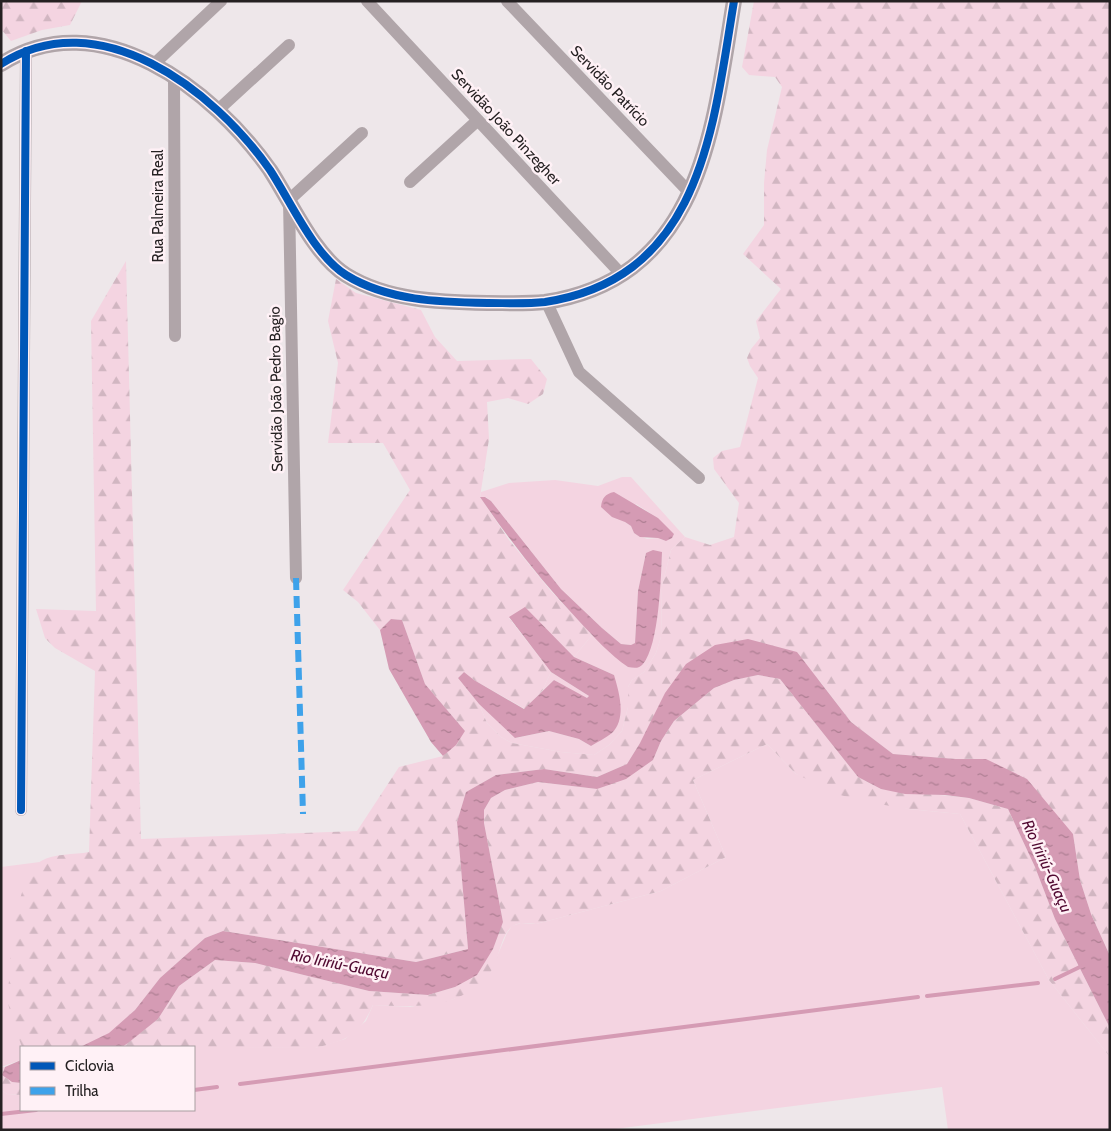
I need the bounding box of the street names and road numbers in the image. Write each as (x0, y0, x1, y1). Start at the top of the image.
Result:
street label: Servidão Patrício (567, 42, 653, 130)
street label: Servidão João Pinzegher (448, 65, 565, 189)
street label: Rua Palmeira Real (149, 149, 167, 262)
street label: Servidão João Pedro Bagio (266, 306, 286, 472)

